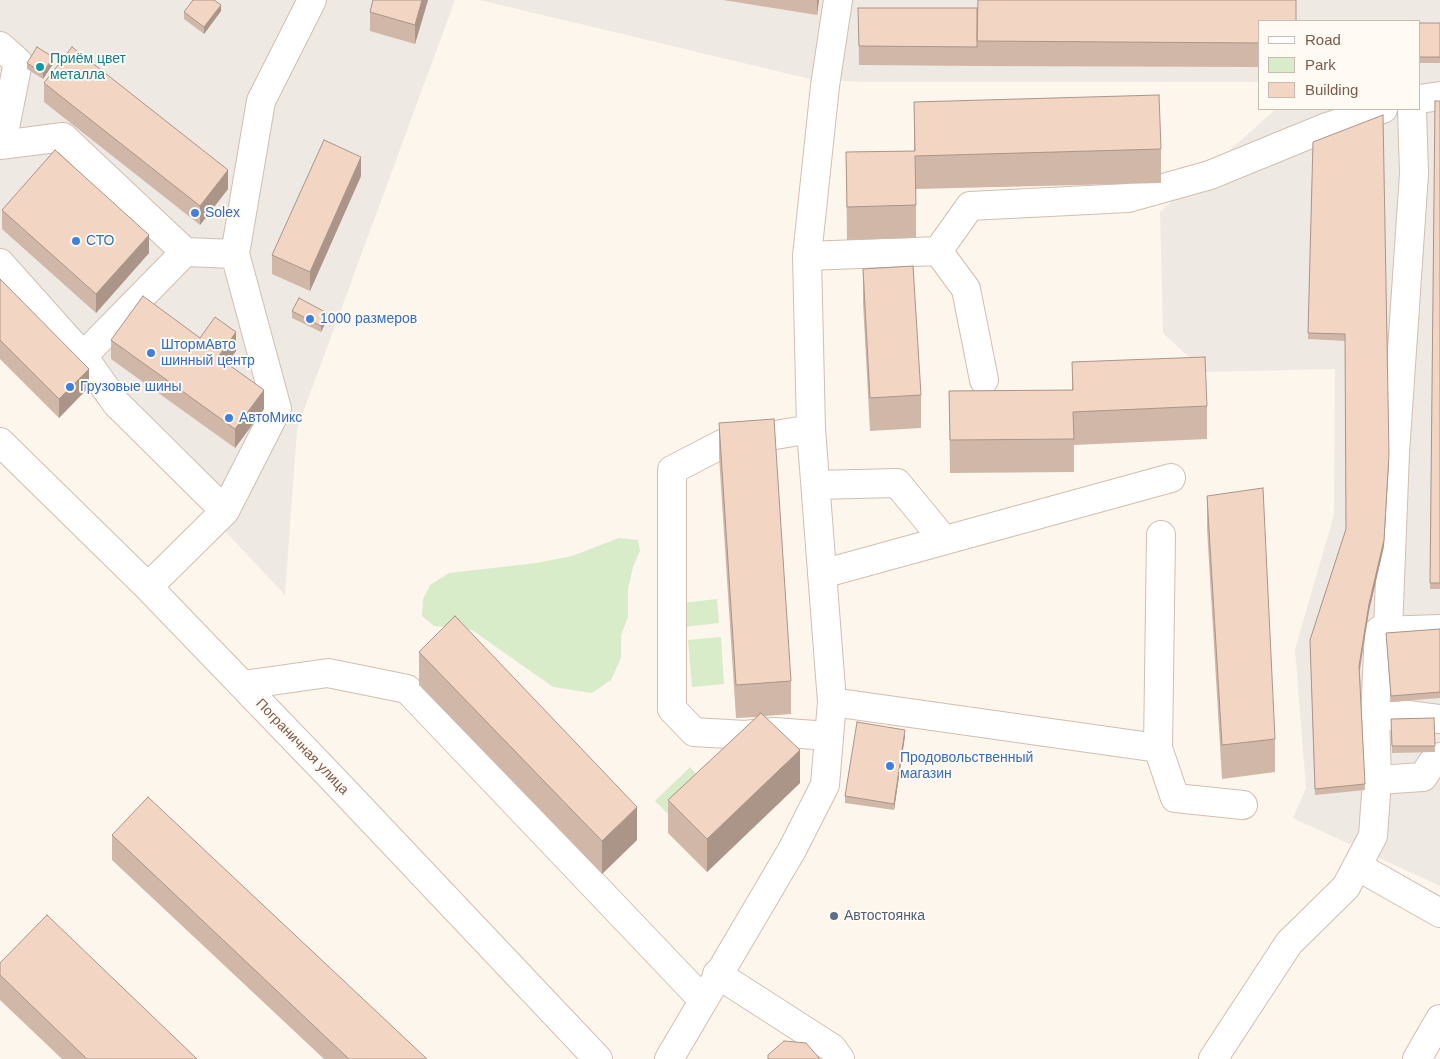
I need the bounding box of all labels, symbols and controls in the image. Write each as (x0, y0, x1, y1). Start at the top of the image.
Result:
legend (1258, 20, 1420, 110)
text: Road (1305, 31, 1341, 48)
place label: Приём цвет металла (50, 51, 126, 84)
text: Park (1305, 56, 1336, 73)
marker: Приём цвет металла (34, 61, 46, 73)
text: Building (1305, 81, 1358, 98)
place label: Solex (205, 205, 240, 221)
marker: Solex (189, 207, 201, 219)
place label: СТО (86, 233, 114, 249)
marker: СТО (70, 235, 82, 247)
place label: 1000 размеров (320, 311, 417, 327)
marker: 1000 размеров (304, 313, 316, 325)
place label: ШтормАвто шинный центр (161, 337, 255, 370)
marker: ШтормАвто шинный центр (145, 347, 157, 359)
place label: Грузовые шины (80, 379, 181, 395)
marker: Грузовые шины (64, 381, 76, 393)
place label: АвтоМикс (239, 410, 302, 426)
marker: АвтоМикс (223, 412, 235, 424)
street label: Пограничная улица (252, 696, 352, 798)
place label: Продовольственный магазин (900, 750, 1033, 782)
marker: Продовольственный магазин (884, 760, 896, 772)
place label: Автостоянка (844, 908, 925, 924)
marker: Автостоянка (828, 910, 840, 922)

